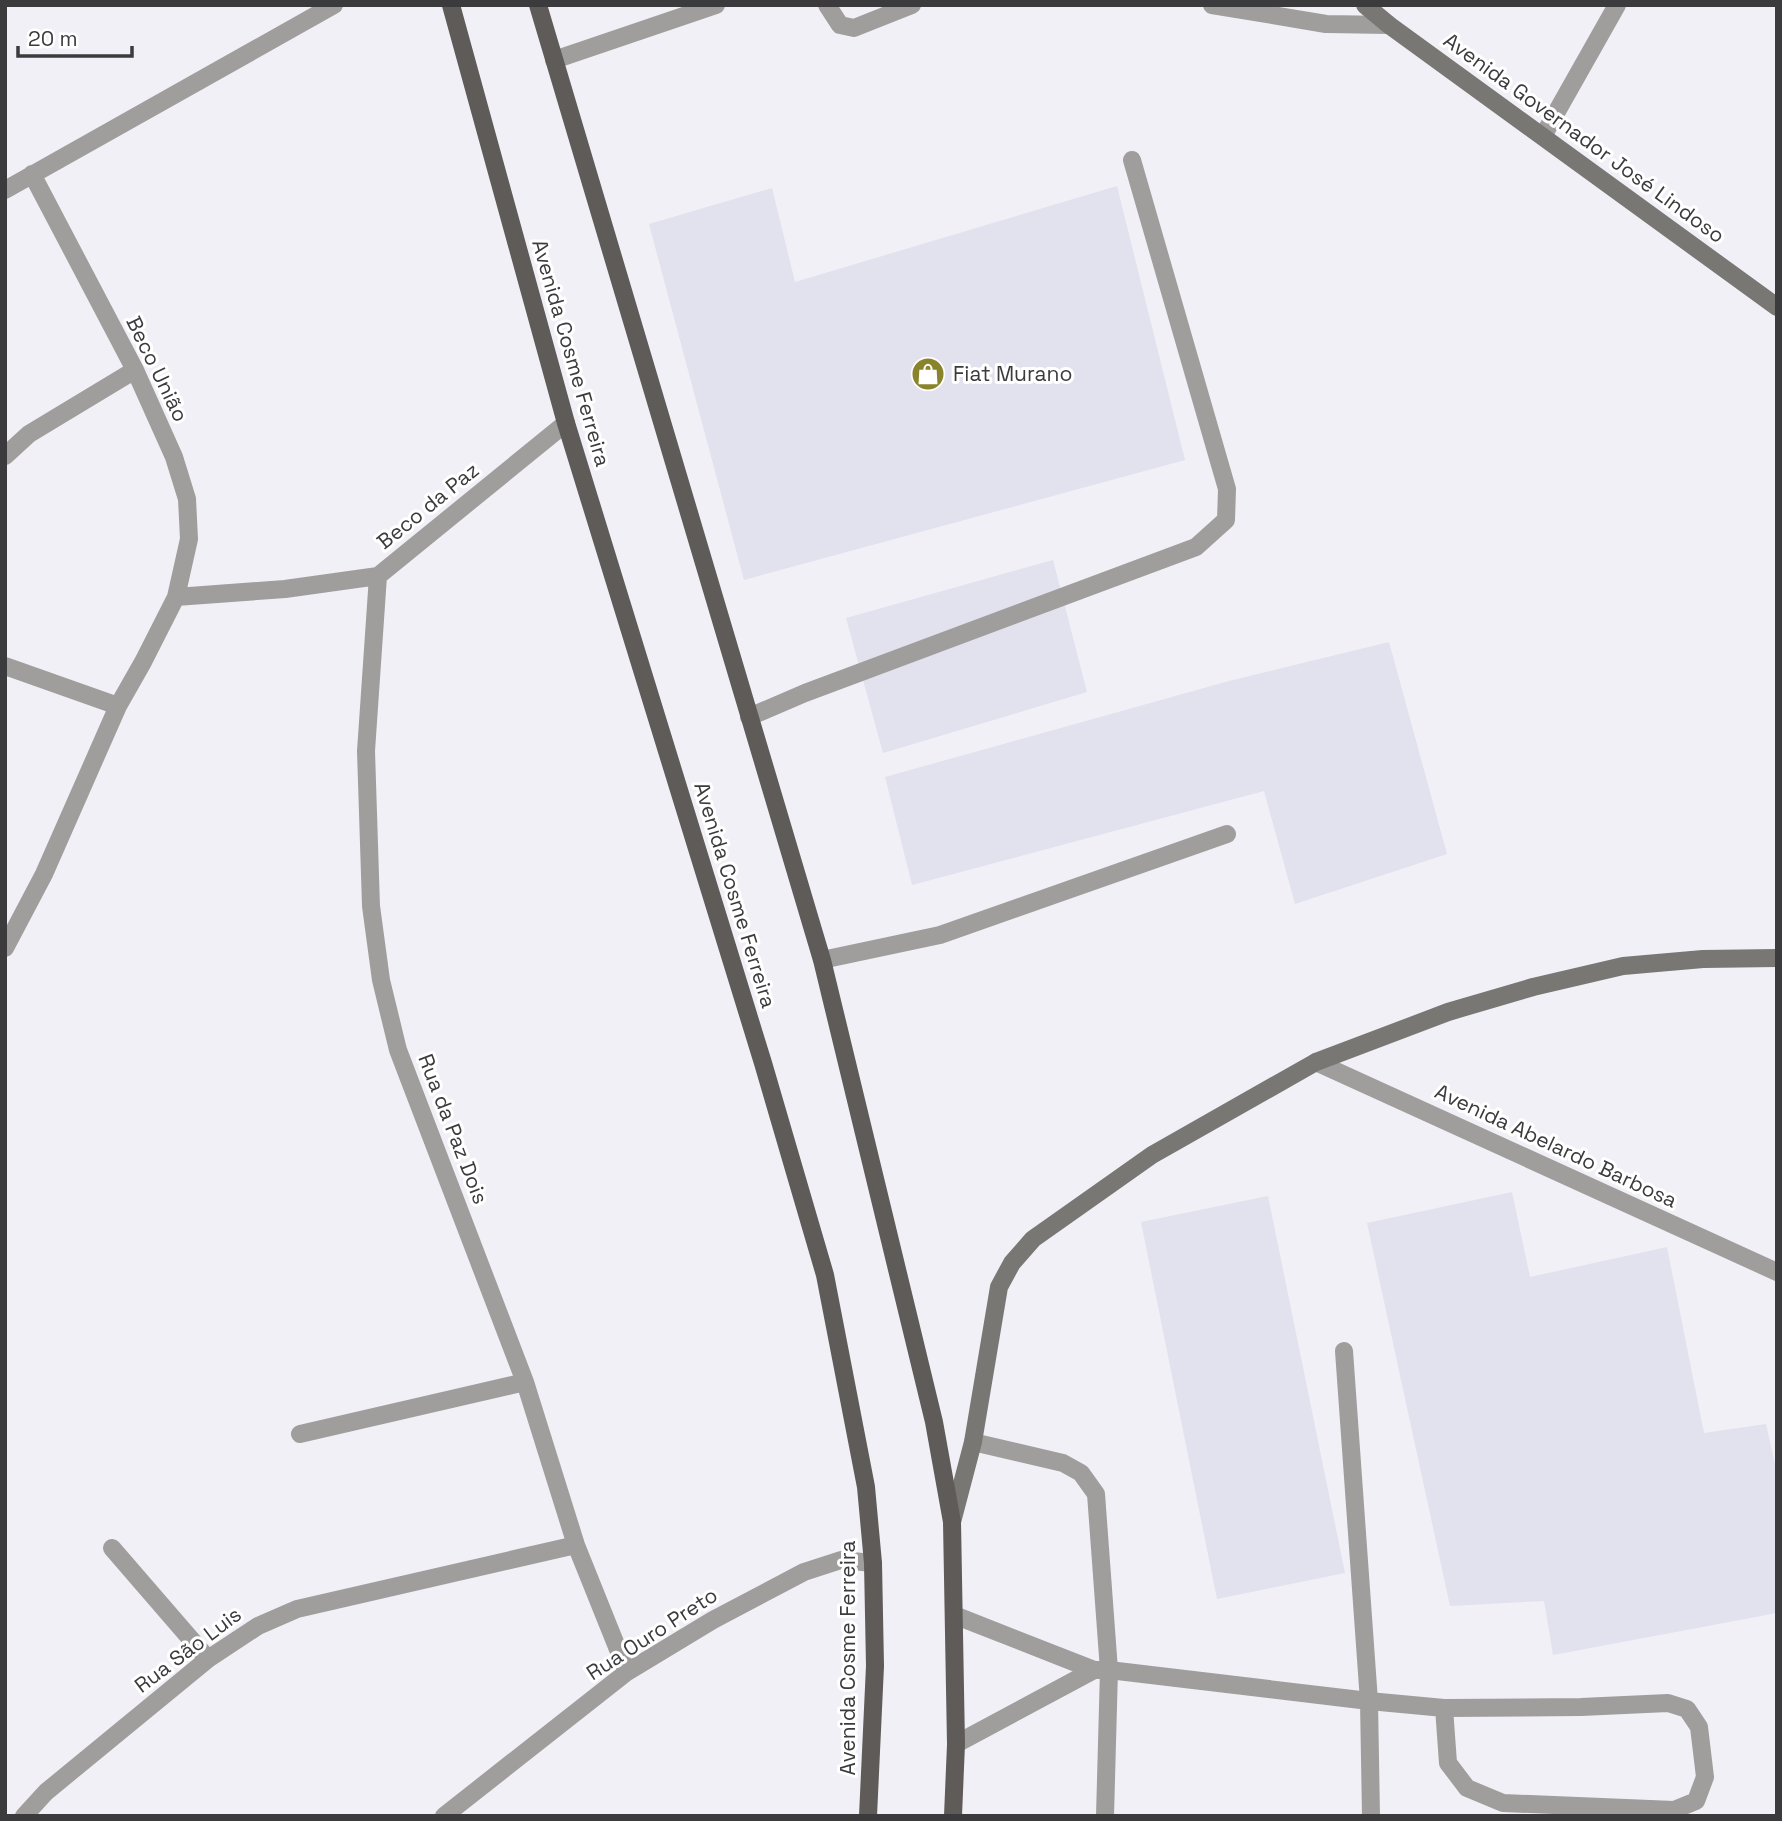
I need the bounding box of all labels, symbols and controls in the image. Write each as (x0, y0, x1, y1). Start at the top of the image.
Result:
scale bar (18, 14, 131, 58)
text: 20 m (28, 25, 78, 52)
street label: Avenida Governador José Lindoso (1438, 26, 1730, 249)
street label: Avenida Cosme Ferreira (526, 236, 617, 469)
street label: Beco União (120, 312, 195, 426)
shop icon: Fiat Murano (909, 355, 947, 393)
place label: Fiat Murano (953, 360, 1072, 387)
street label: Beco da Paz (371, 456, 484, 555)
street label: Avenida Cosme Ferreira (688, 779, 783, 1011)
street label: Rua da Paz Dois (412, 1050, 494, 1208)
street label: Avenida Abelardo Barbosa (1431, 1077, 1682, 1214)
street label: Avenida Cosme Ferreira (834, 1541, 861, 1775)
street label: Rua Ouro Preto (581, 1581, 722, 1686)
street label: Rua São Luis (129, 1601, 247, 1699)

